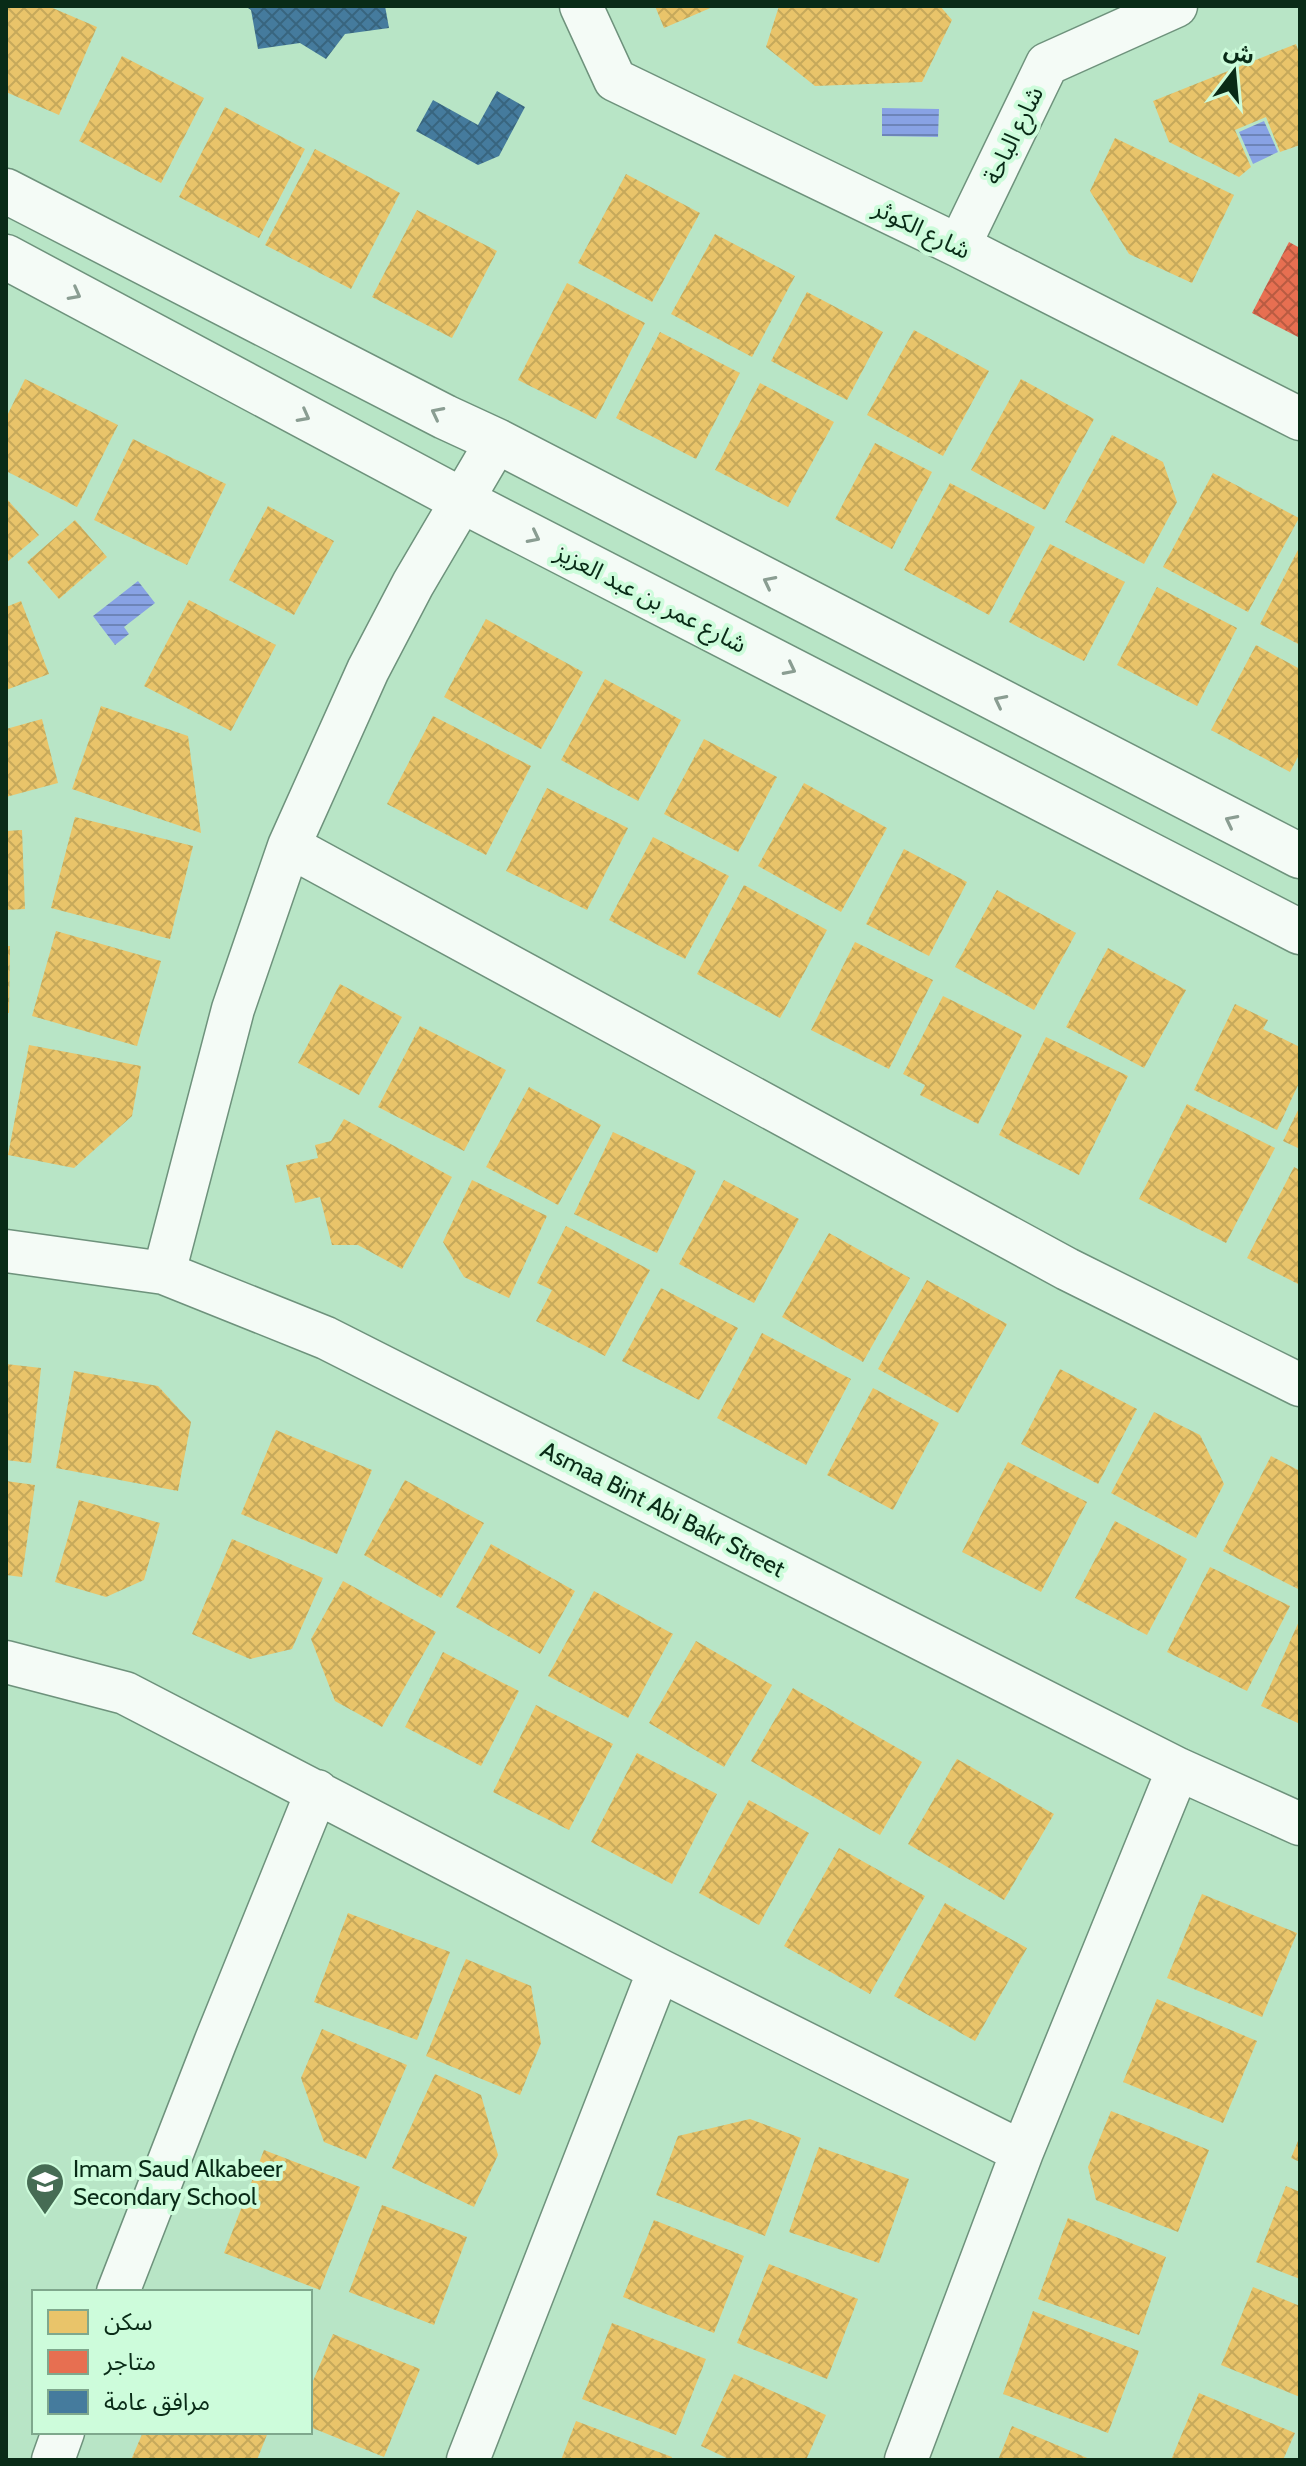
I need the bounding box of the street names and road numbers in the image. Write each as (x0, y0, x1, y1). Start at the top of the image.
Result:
street label: شارع الباحة (977, 81, 1052, 190)
street label: شارع الكوثر (867, 193, 975, 268)
street label: شارع عمر بن عبد العزيز (548, 537, 751, 661)
street label: Asmaa Bint Abi Bakr Street (536, 1435, 790, 1583)

